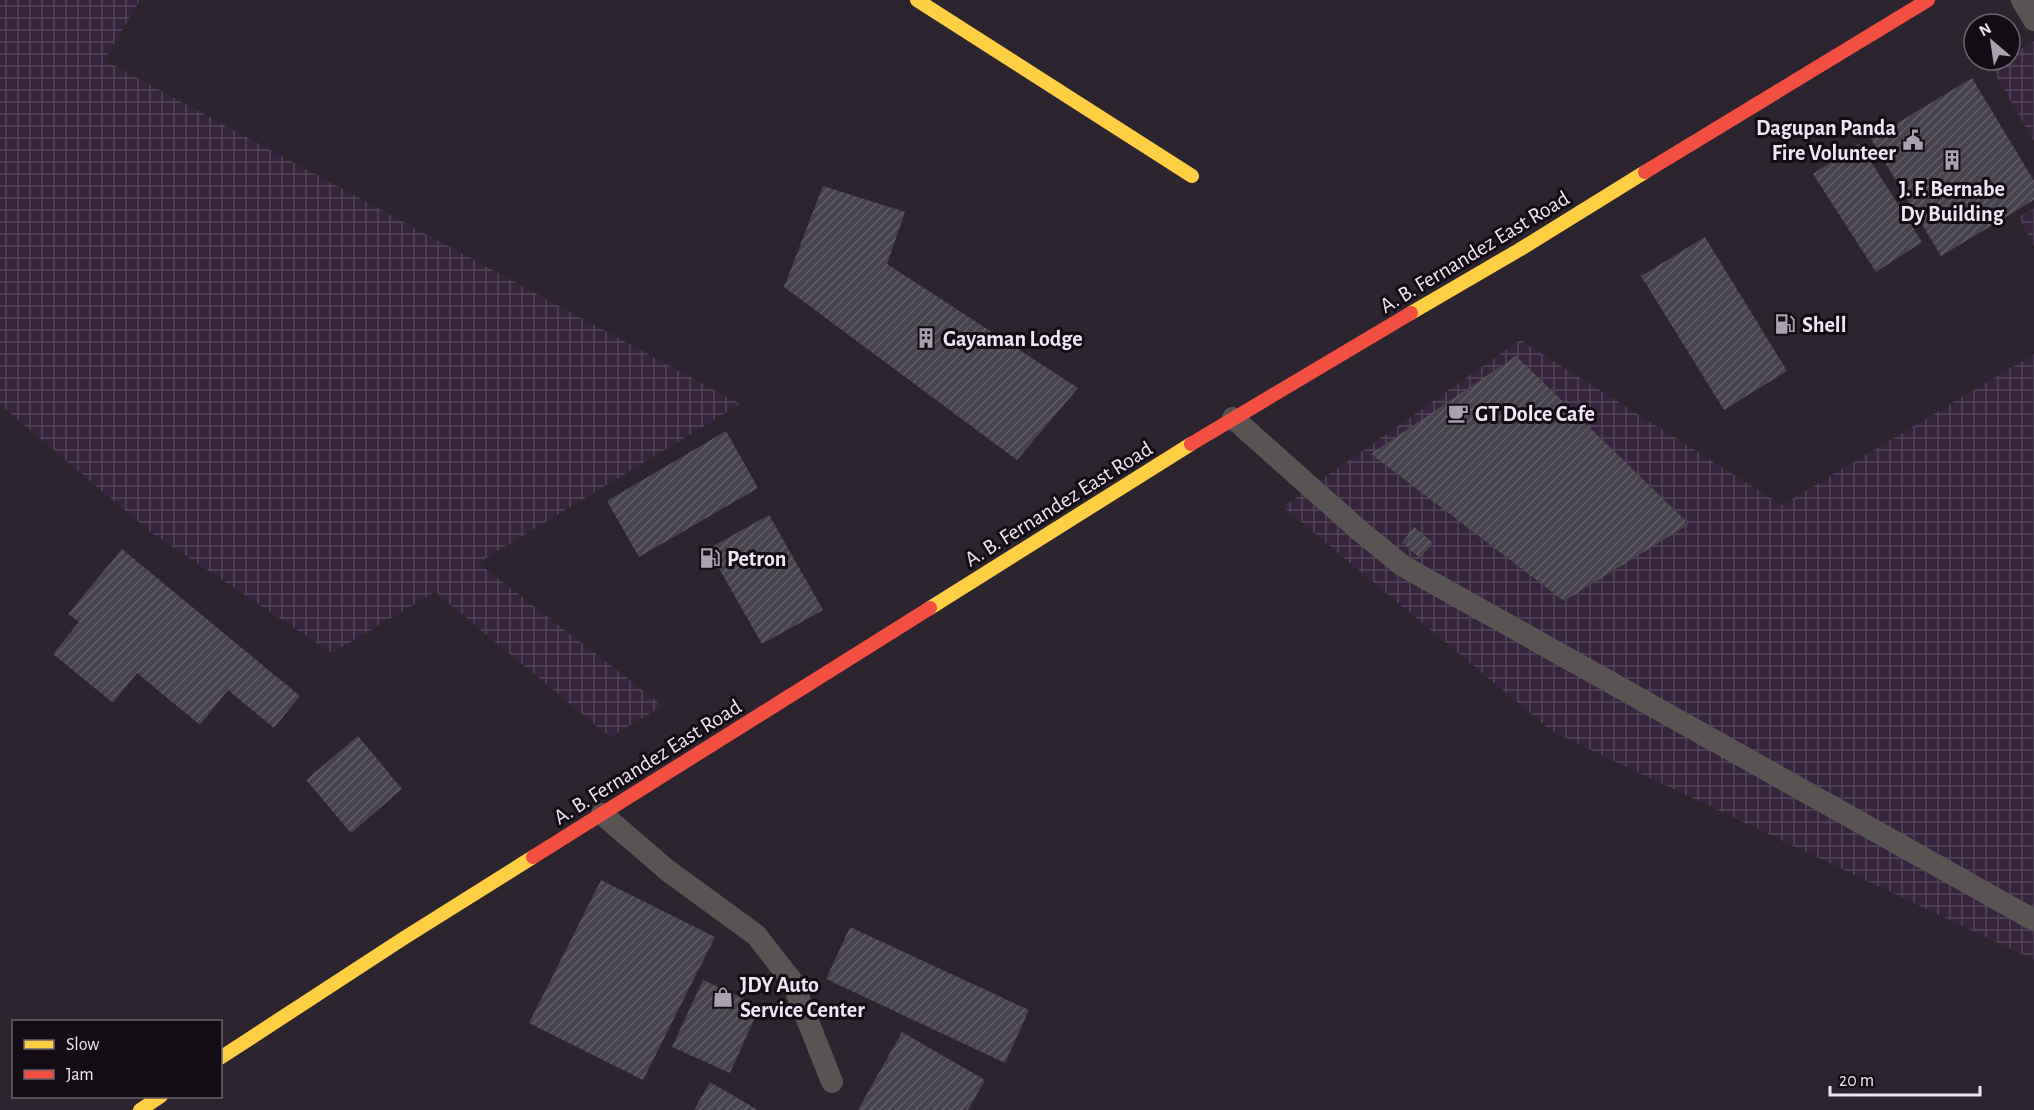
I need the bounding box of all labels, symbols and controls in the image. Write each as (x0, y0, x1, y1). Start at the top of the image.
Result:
north arrow (1962, 12, 2022, 72)
text: N (1976, 20, 1994, 39)
place label: Dagupan Panda Fire Volunteer (1756, 117, 1896, 164)
public building icon: Dagupan Panda Fire Volunteer (1901, 128, 1925, 152)
building icon: J. F. Bernabe Dy Building (1940, 148, 1964, 172)
place label: J. F. Bernabe Dy Building (1899, 178, 2005, 226)
street label: A. B. Fernandez East Road (1376, 187, 1573, 317)
fuel station icon: Shell (1773, 312, 1797, 336)
place label: Shell (1802, 314, 1846, 336)
building icon: Gayaman Lodge (914, 326, 938, 350)
place label: Gayaman Lodge (943, 328, 1083, 351)
cafe icon: GT Dolce Cafe (1446, 401, 1470, 425)
place label: GT Dolce Cafe (1475, 403, 1595, 425)
street label: A. B. Fernandez East Road (961, 437, 1156, 571)
fuel station icon: Petron (698, 546, 722, 570)
place label: Petron (727, 548, 786, 570)
street label: A. B. Fernandez East Road (550, 695, 745, 829)
place label: JDY Auto Service Center (740, 974, 865, 1021)
shop icon: JDY Auto Service Center (711, 985, 735, 1009)
legend (12, 1020, 222, 1098)
text: Slow (66, 1036, 99, 1054)
scale bar (1830, 1059, 1980, 1097)
text: Jam (66, 1066, 94, 1084)
text: 20 m (1839, 1072, 1874, 1090)

